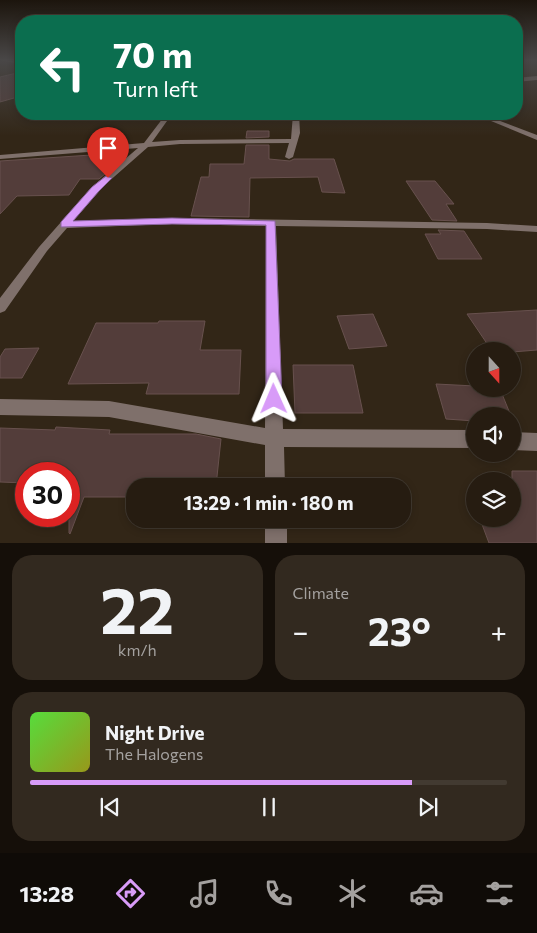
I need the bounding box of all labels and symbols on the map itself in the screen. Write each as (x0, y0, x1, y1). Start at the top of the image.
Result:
pin (87, 127, 129, 178)
north arrow (466, 342, 521, 398)
position arrow (247, 372, 299, 424)
speed limit sign: 30 (15, 462, 80, 527)

